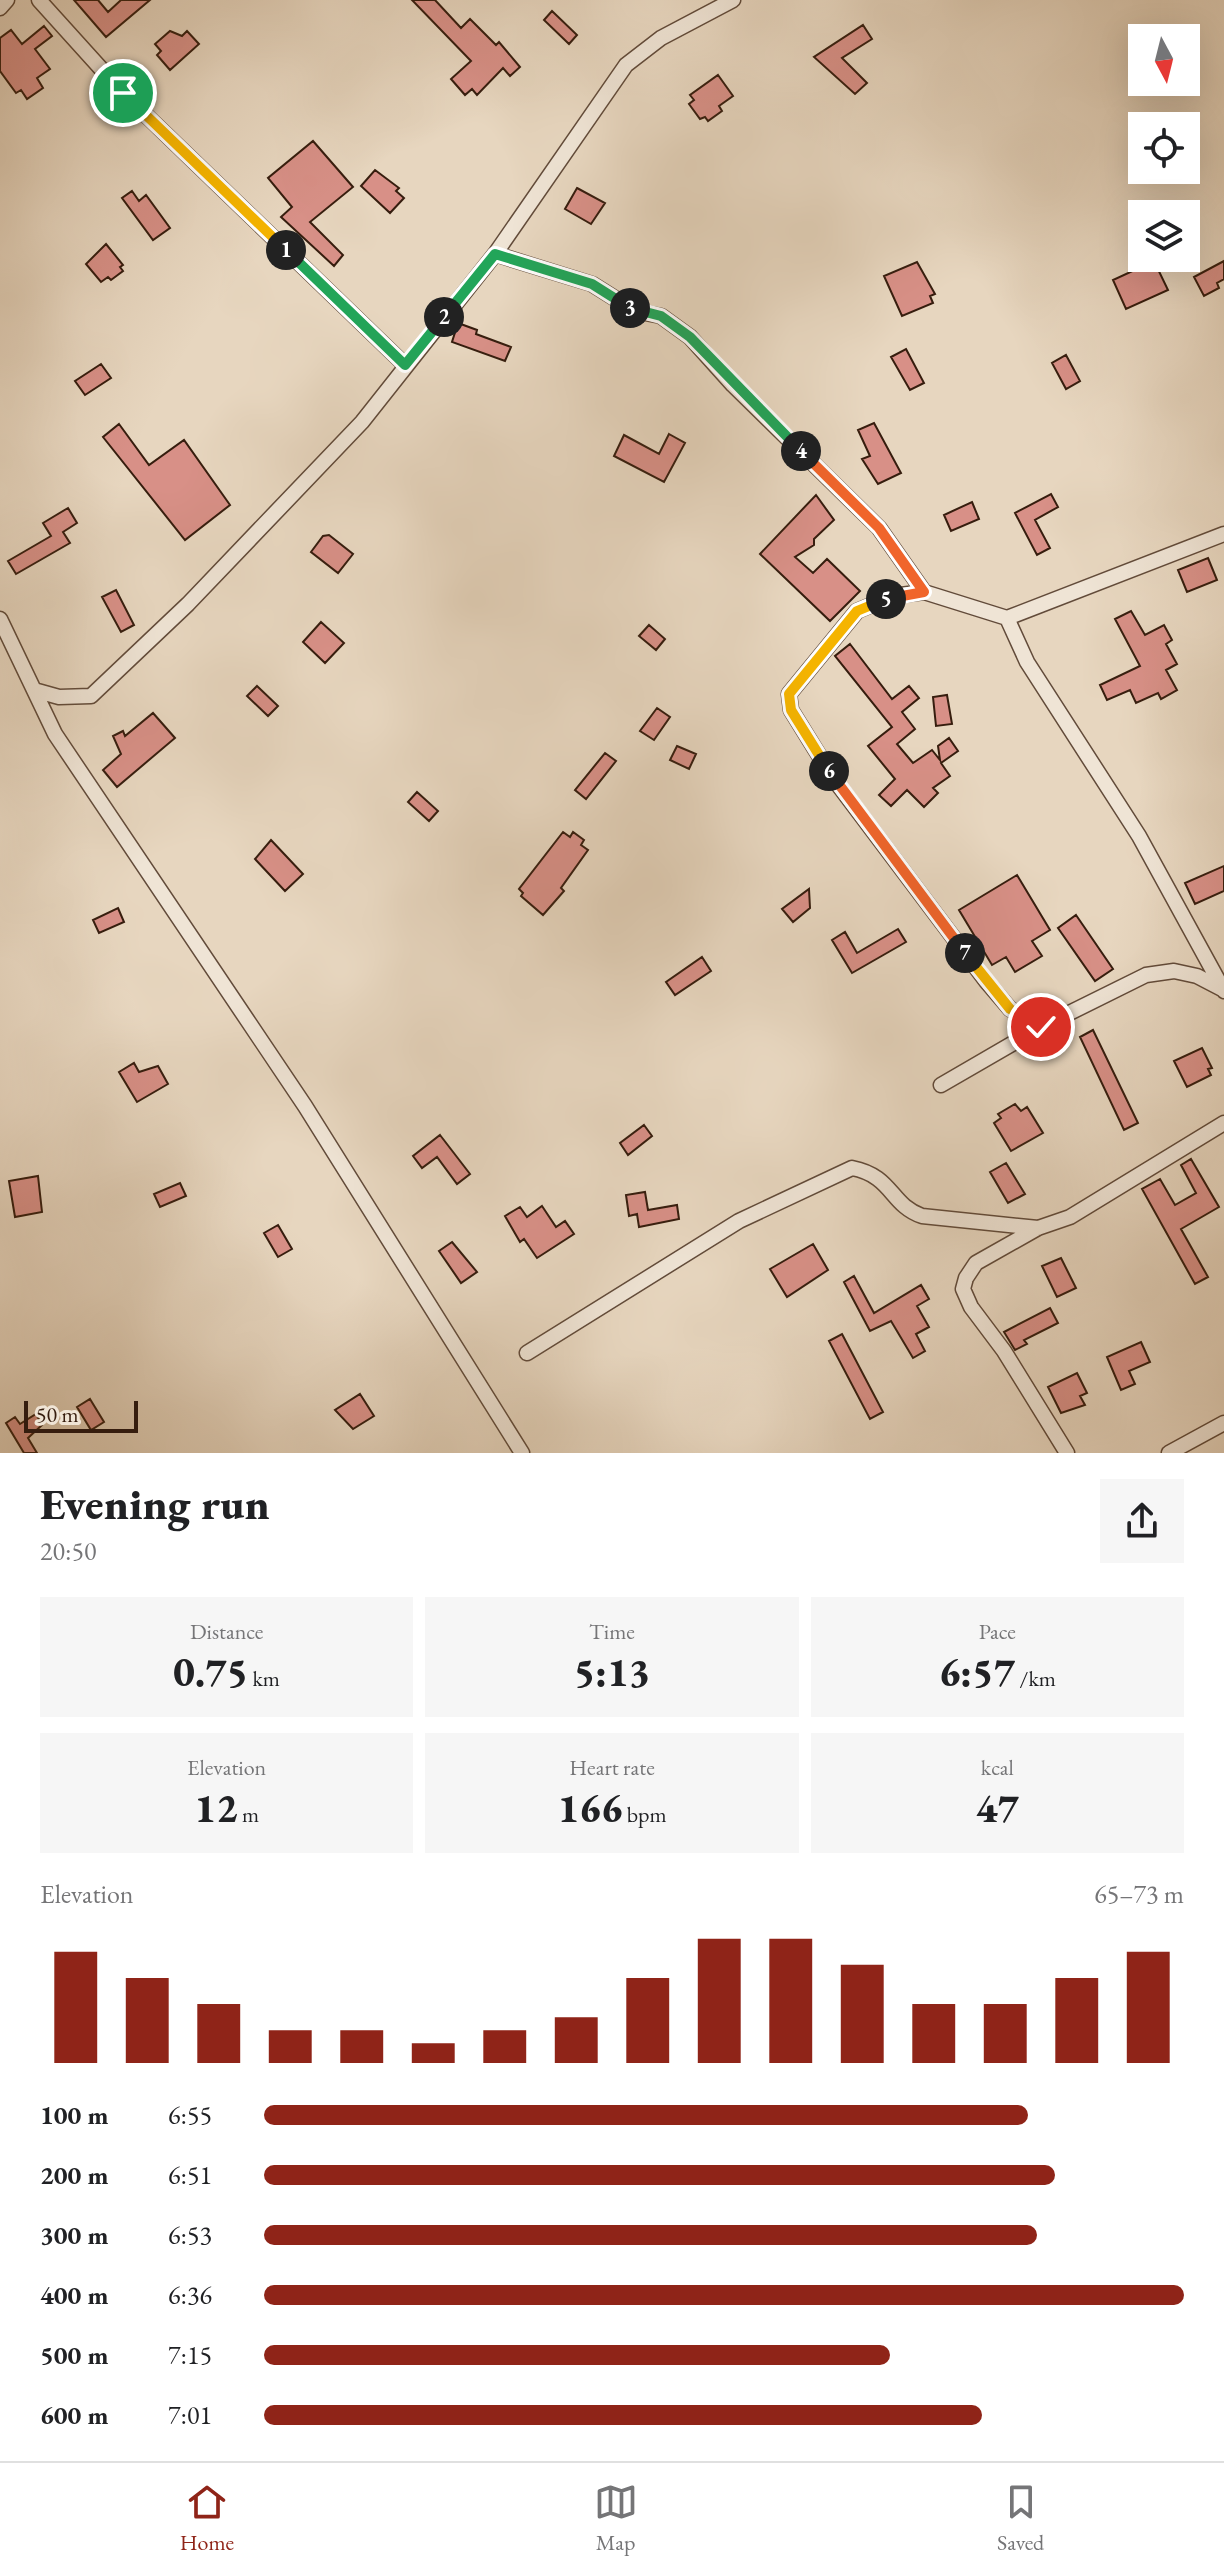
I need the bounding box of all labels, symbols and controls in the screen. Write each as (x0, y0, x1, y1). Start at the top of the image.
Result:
north arrow (1128, 24, 1200, 96)
map controls (1128, 24, 1200, 272)
pin (89, 59, 157, 127)
icon: arrive (101, 71, 145, 115)
button: locate (1128, 112, 1200, 184)
button: layers (1128, 200, 1200, 272)
pin: 1 (266, 230, 306, 270)
text: 1 (280, 235, 292, 264)
pin: 3 (610, 288, 650, 328)
text: 3 (624, 293, 636, 322)
pin: 2 (424, 297, 464, 337)
text: 2 (438, 302, 450, 331)
pin: 4 (781, 431, 821, 471)
text: 4 (795, 436, 807, 465)
pin: 5 (866, 579, 906, 619)
text: 5 (880, 584, 892, 613)
pin: 6 (809, 751, 849, 791)
text: 6 (823, 756, 835, 785)
pin: 7 (945, 933, 985, 973)
text: 7 (959, 938, 971, 967)
pin (1007, 993, 1075, 1061)
icon: check (1019, 1005, 1063, 1049)
scale bar (24, 1397, 138, 1433)
text: 50 m (36, 1400, 79, 1429)
text: Evening run (40, 1475, 270, 1532)
button: share (1100, 1479, 1184, 1563)
text: 20:50 (40, 1534, 96, 1568)
text: Distance (190, 1617, 263, 1646)
text: Time (589, 1617, 635, 1646)
text: Pace (979, 1617, 1016, 1646)
text: 0.75 (173, 1646, 248, 1698)
text: 5:13 (574, 1646, 650, 1698)
text: 6:57 (939, 1646, 1015, 1698)
text: km (248, 1664, 280, 1693)
text: /km (1015, 1664, 1056, 1693)
text: Elevation (187, 1753, 266, 1782)
text: Heart rate (569, 1753, 655, 1782)
text: kcal (981, 1753, 1014, 1782)
text: 12 (194, 1782, 238, 1834)
text: 166 (557, 1782, 622, 1834)
text: 47 (976, 1782, 1019, 1834)
text: m (238, 1800, 259, 1829)
text: bpm (622, 1800, 667, 1829)
text: Elevation (40, 1877, 134, 1911)
text: 65–73 m (1094, 1877, 1184, 1911)
text: 100 m (40, 2098, 108, 2132)
text: 6:55 (168, 2098, 212, 2132)
text: 200 m (40, 2158, 108, 2192)
text: 6:51 (168, 2158, 212, 2192)
text: 300 m (40, 2218, 108, 2252)
text: 6:53 (168, 2218, 212, 2252)
text: 400 m (40, 2278, 108, 2312)
text: 6:36 (168, 2278, 212, 2312)
text: 500 m (40, 2338, 108, 2372)
text: 7:15 (168, 2338, 212, 2372)
text: 600 m (40, 2398, 108, 2432)
text: 7:01 (168, 2398, 212, 2432)
tab: Home (180, 2480, 234, 2557)
tab: Map (594, 2480, 638, 2557)
tab: Saved (997, 2480, 1044, 2557)

